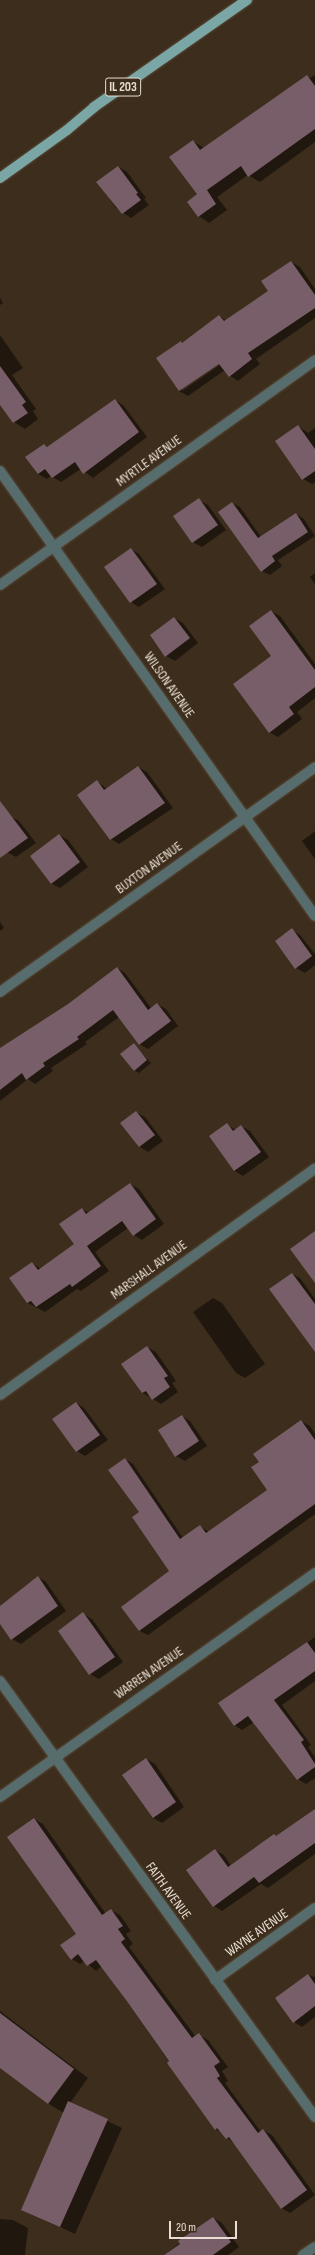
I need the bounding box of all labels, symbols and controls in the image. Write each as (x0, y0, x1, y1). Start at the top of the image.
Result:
road number: IL 203 (105, 76, 141, 98)
street label: MYRTLE AVENUE (113, 432, 185, 490)
street label: WILSON AVENUE (140, 649, 198, 721)
street label: BUXTON AVENUE (112, 838, 186, 898)
street label: MARSHALL AVENUE (108, 1237, 190, 1303)
street label: WARREN AVENUE (111, 1643, 187, 1703)
street label: FAITH AVENUE (142, 1859, 194, 1923)
street label: WAYNE AVENUE (222, 1905, 292, 1961)
scale bar (171, 2213, 239, 2239)
text: 20 m (176, 2220, 196, 2235)

